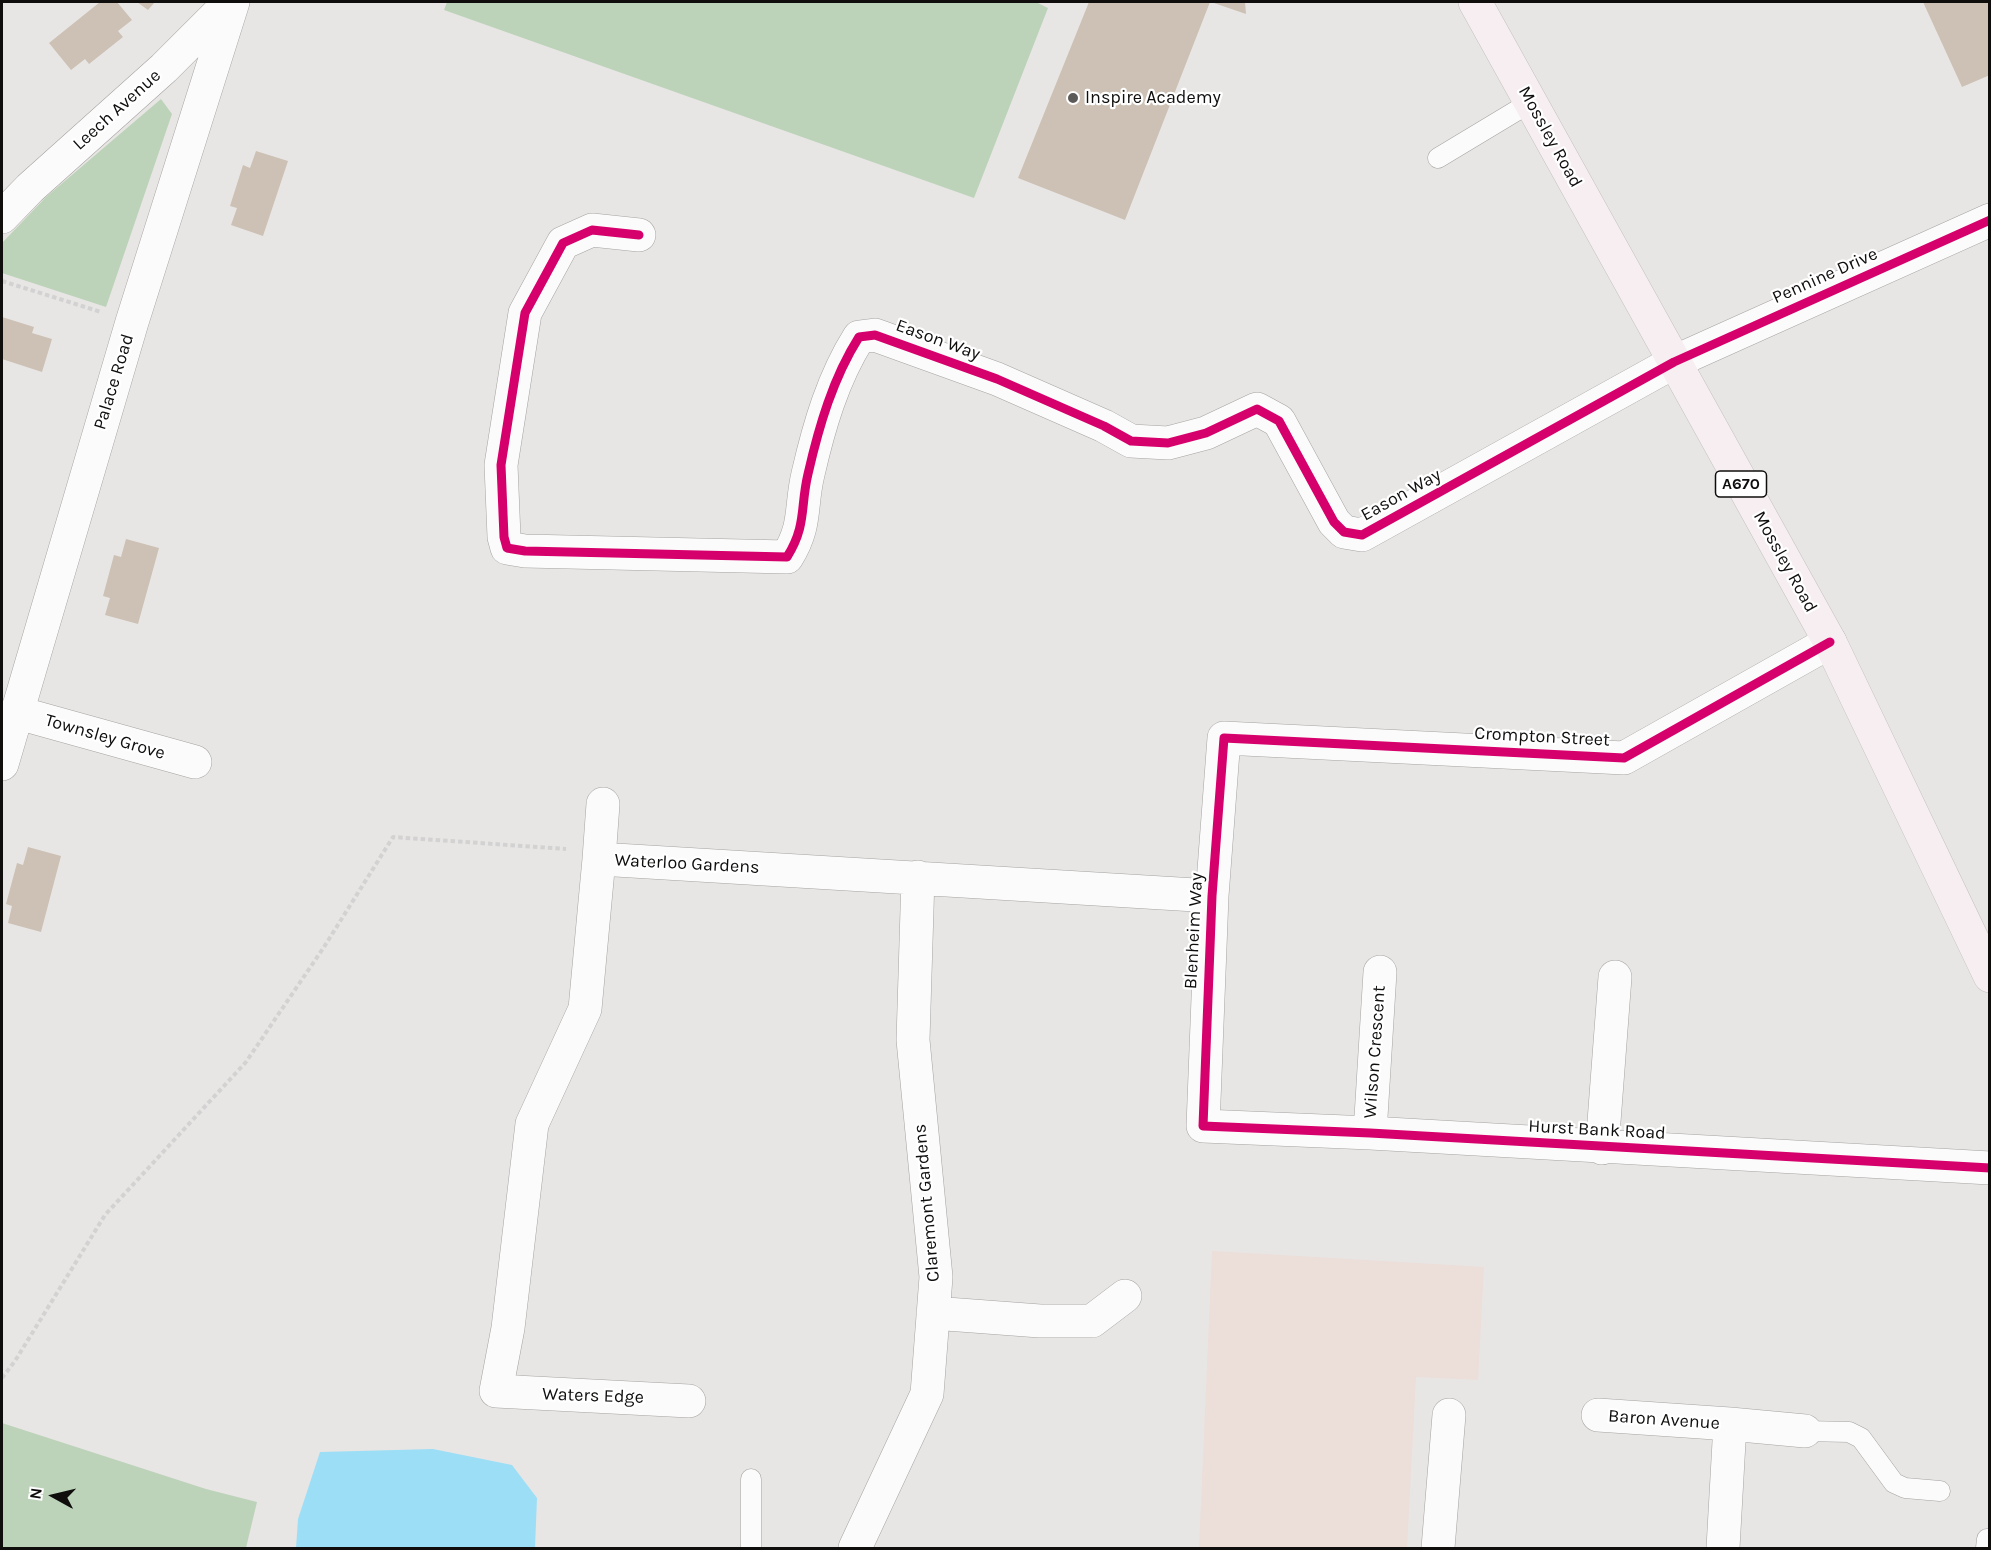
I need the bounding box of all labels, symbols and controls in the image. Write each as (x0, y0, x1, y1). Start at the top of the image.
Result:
street label: Leech Avenue (69, 65, 165, 155)
street label: Mossley Road (1513, 83, 1587, 191)
place label: Inspire Academy (1085, 87, 1221, 109)
marker: Inspire Academy (1066, 91, 1080, 105)
street label: Pennine Drive (1769, 243, 1881, 309)
street label: Eason Way (893, 315, 983, 365)
street label: Palace Road (89, 331, 139, 433)
street label: Eason Way (1357, 464, 1445, 526)
road number: A670 (1716, 471, 1766, 497)
street label: Mossley Road (1748, 508, 1822, 616)
street label: Townsley Grove (42, 710, 168, 764)
street label: Crompton Street (1474, 723, 1610, 751)
street label: Waterloo Gardens (614, 849, 760, 879)
street label: Blenheim Way (1180, 872, 1208, 990)
street label: Wilson Crescent (1360, 985, 1390, 1119)
street label: Hurst Bank Road (1528, 1116, 1666, 1144)
street label: Claremont Gardens (909, 1123, 945, 1283)
street label: Waters Edge (542, 1383, 644, 1409)
street label: Baron Avenue (1607, 1405, 1721, 1435)
north arrow (24, 1466, 84, 1526)
text: N (25, 1486, 46, 1500)

